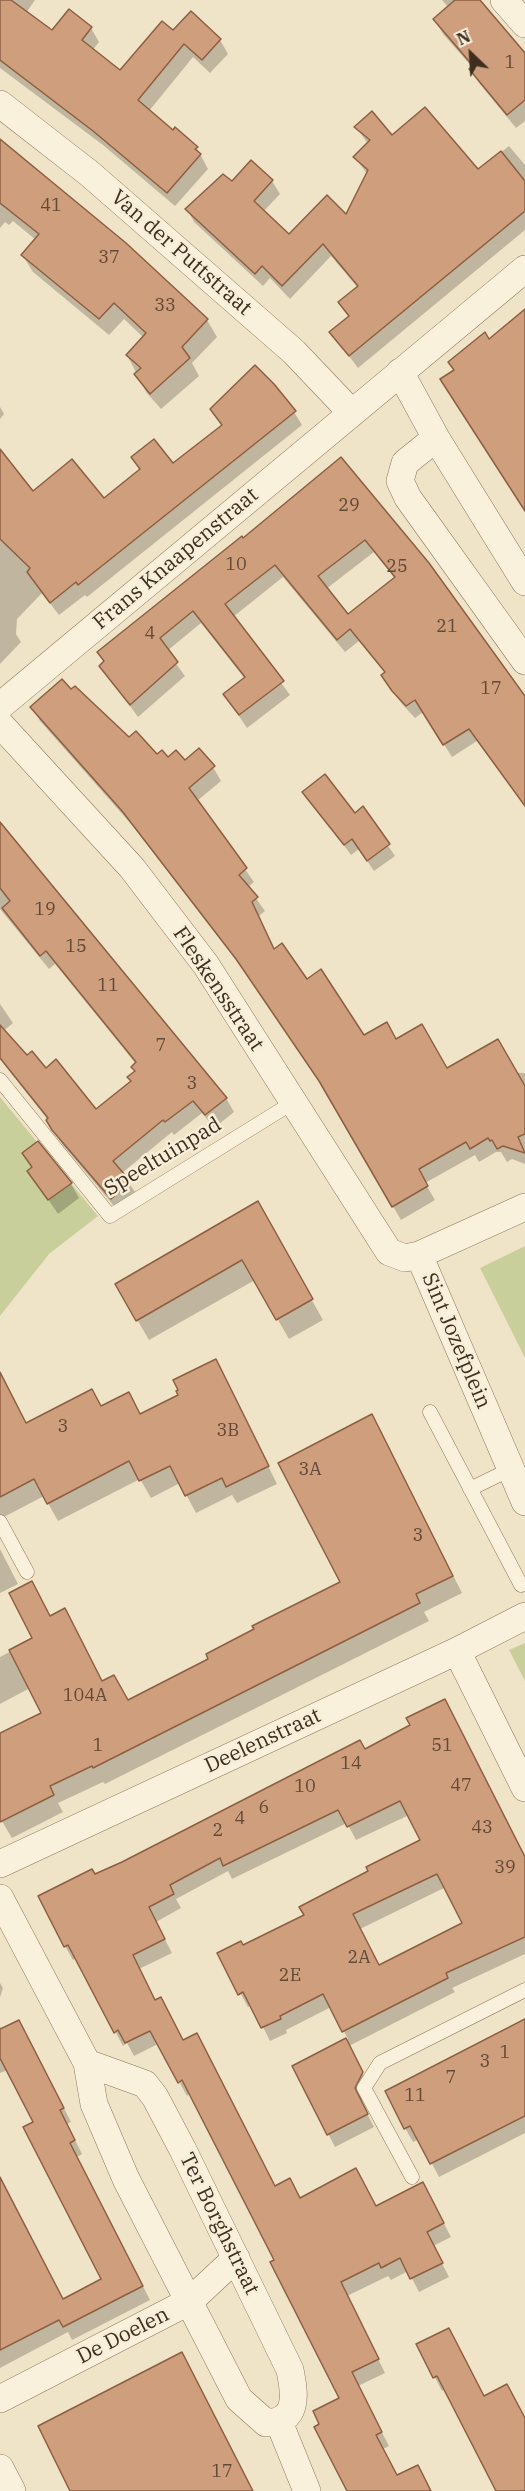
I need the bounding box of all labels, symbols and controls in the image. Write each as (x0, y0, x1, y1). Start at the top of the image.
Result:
north arrow (441, 24, 501, 84)
text: N (453, 26, 473, 49)
house number: 1 (505, 52, 515, 74)
street label: Van der Puttstraat (105, 185, 257, 321)
house number: 41 (40, 195, 62, 217)
house number: 37 (98, 247, 120, 269)
house number: 33 (154, 295, 176, 317)
street label: Frans Knaapenstraat (88, 483, 264, 635)
house number: 29 (338, 495, 360, 517)
house number: 10 (225, 554, 247, 576)
house number: 25 (386, 556, 408, 578)
house number: 21 (436, 616, 458, 638)
house number: 4 (145, 623, 155, 645)
house number: 17 (480, 678, 502, 700)
house number: 19 (34, 899, 56, 921)
street label: Fleskensstraat (167, 922, 269, 1056)
house number: 15 (65, 936, 87, 958)
house number: 11 (97, 975, 119, 997)
house number: 7 (156, 1035, 166, 1057)
house number: 3 (187, 1073, 197, 1095)
street label: Speeltuinpad (100, 1112, 226, 1202)
street label: Sint Jozefplein (416, 1269, 496, 1413)
house number: 3 (58, 1416, 68, 1438)
house number: 3B (217, 1420, 239, 1442)
house number: 3A (298, 1459, 322, 1481)
house number: 3 (413, 1525, 423, 1547)
house number: 104A (63, 1685, 107, 1707)
street label: Deelenstraat (201, 1703, 325, 1779)
house number: 1 (93, 1735, 103, 1757)
house number: 51 (431, 1735, 453, 1757)
house number: 14 (340, 1753, 362, 1775)
house number: 47 (450, 1775, 472, 1797)
house number: 10 (294, 1776, 316, 1798)
house number: 6 (259, 1797, 269, 1819)
house number: 4 (235, 1808, 245, 1830)
house number: 43 (471, 1817, 493, 1839)
house number: 2 (213, 1820, 223, 1842)
house number: 39 (494, 1857, 516, 1879)
house number: 2A (347, 1947, 371, 1969)
house number: 2E (279, 1965, 301, 1987)
house number: 1 (500, 2042, 510, 2064)
house number: 3 (480, 2051, 490, 2073)
house number: 7 (446, 2067, 456, 2089)
house number: 11 (404, 2085, 426, 2107)
street label: Ter Borghstraat (174, 2149, 264, 2299)
street label: De Doelen (73, 2302, 173, 2370)
house number: 17 (211, 2461, 233, 2483)

